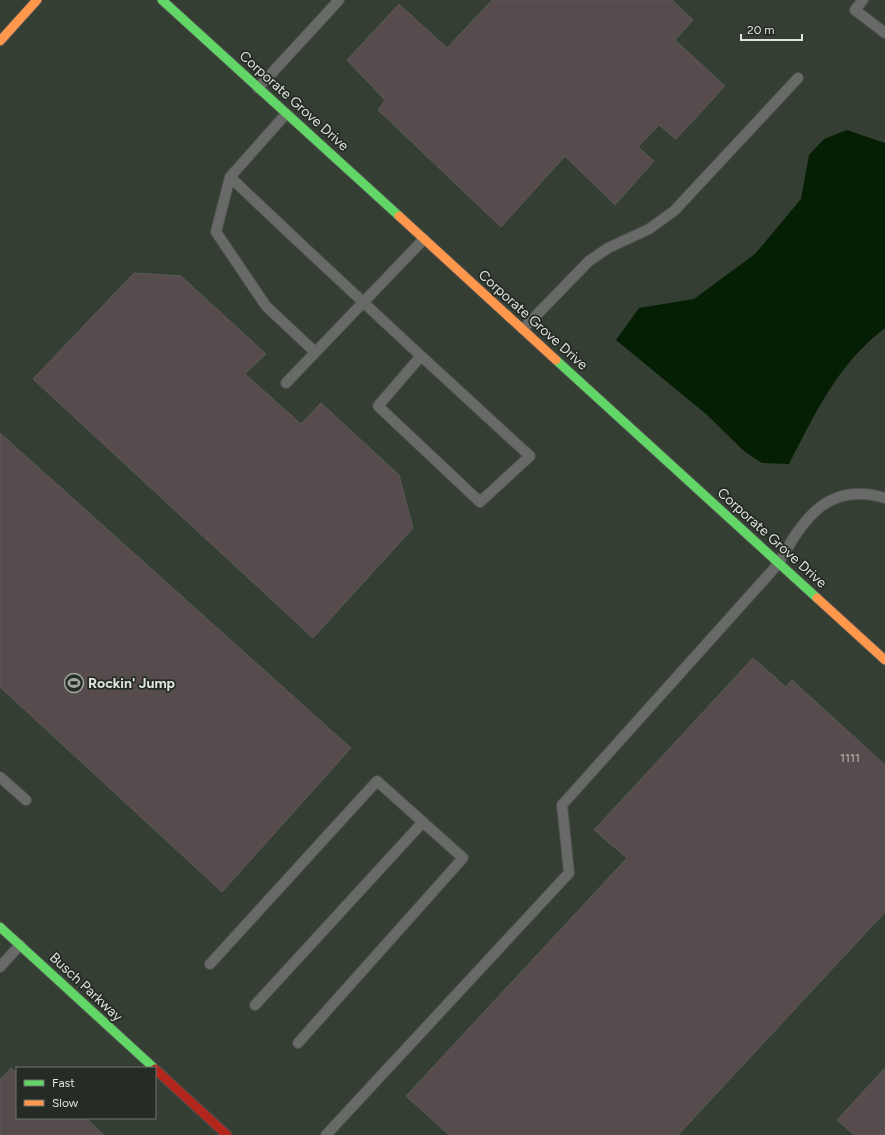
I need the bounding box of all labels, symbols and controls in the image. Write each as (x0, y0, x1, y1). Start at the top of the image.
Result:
scale bar (741, 16, 802, 42)
text: 20 m (747, 23, 775, 37)
street label: Corporate Grove Drive (236, 47, 353, 155)
street label: Corporate Grove Drive (475, 266, 592, 374)
street label: Corporate Grove Drive (714, 484, 831, 592)
sports icon: Rockin' Jump (63, 672, 85, 694)
place label: Rockin' Jump (88, 675, 175, 692)
house number: 1111 (840, 751, 860, 765)
street label: Busch Parkway (46, 949, 126, 1026)
legend (16, 1067, 156, 1119)
text: Fast (52, 1076, 75, 1090)
text: Slow (52, 1096, 79, 1110)

